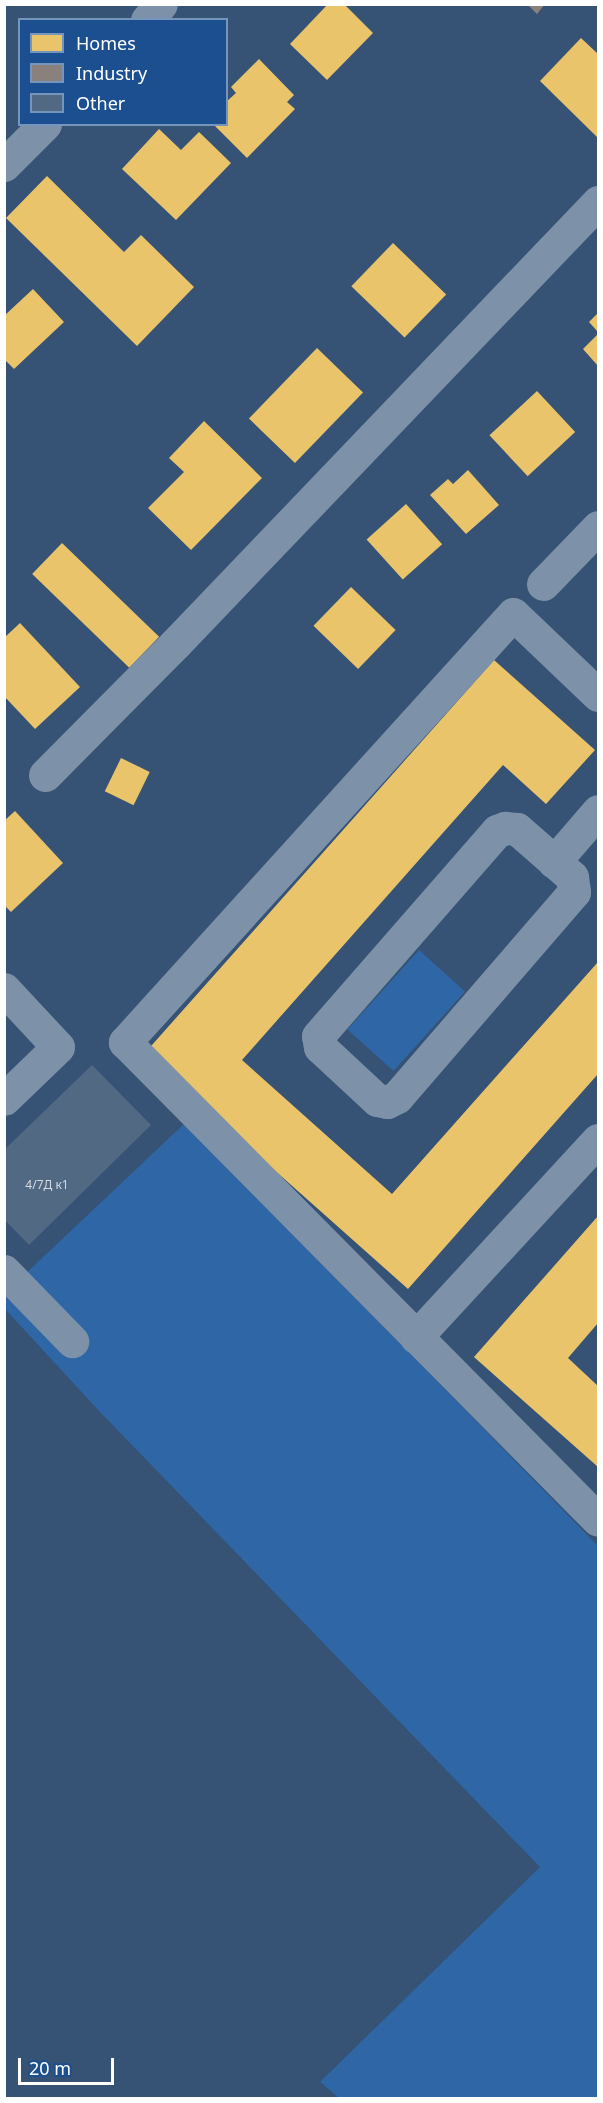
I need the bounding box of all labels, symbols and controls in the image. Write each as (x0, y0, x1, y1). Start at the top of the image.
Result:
legend (18, 18, 228, 126)
text: Homes (76, 31, 136, 55)
text: Industry (76, 61, 147, 85)
text: Other (76, 91, 125, 115)
house number: 4/7Д к1 (25, 1178, 69, 1192)
scale bar (21, 2046, 117, 2084)
text: 20 m (29, 2056, 71, 2080)

